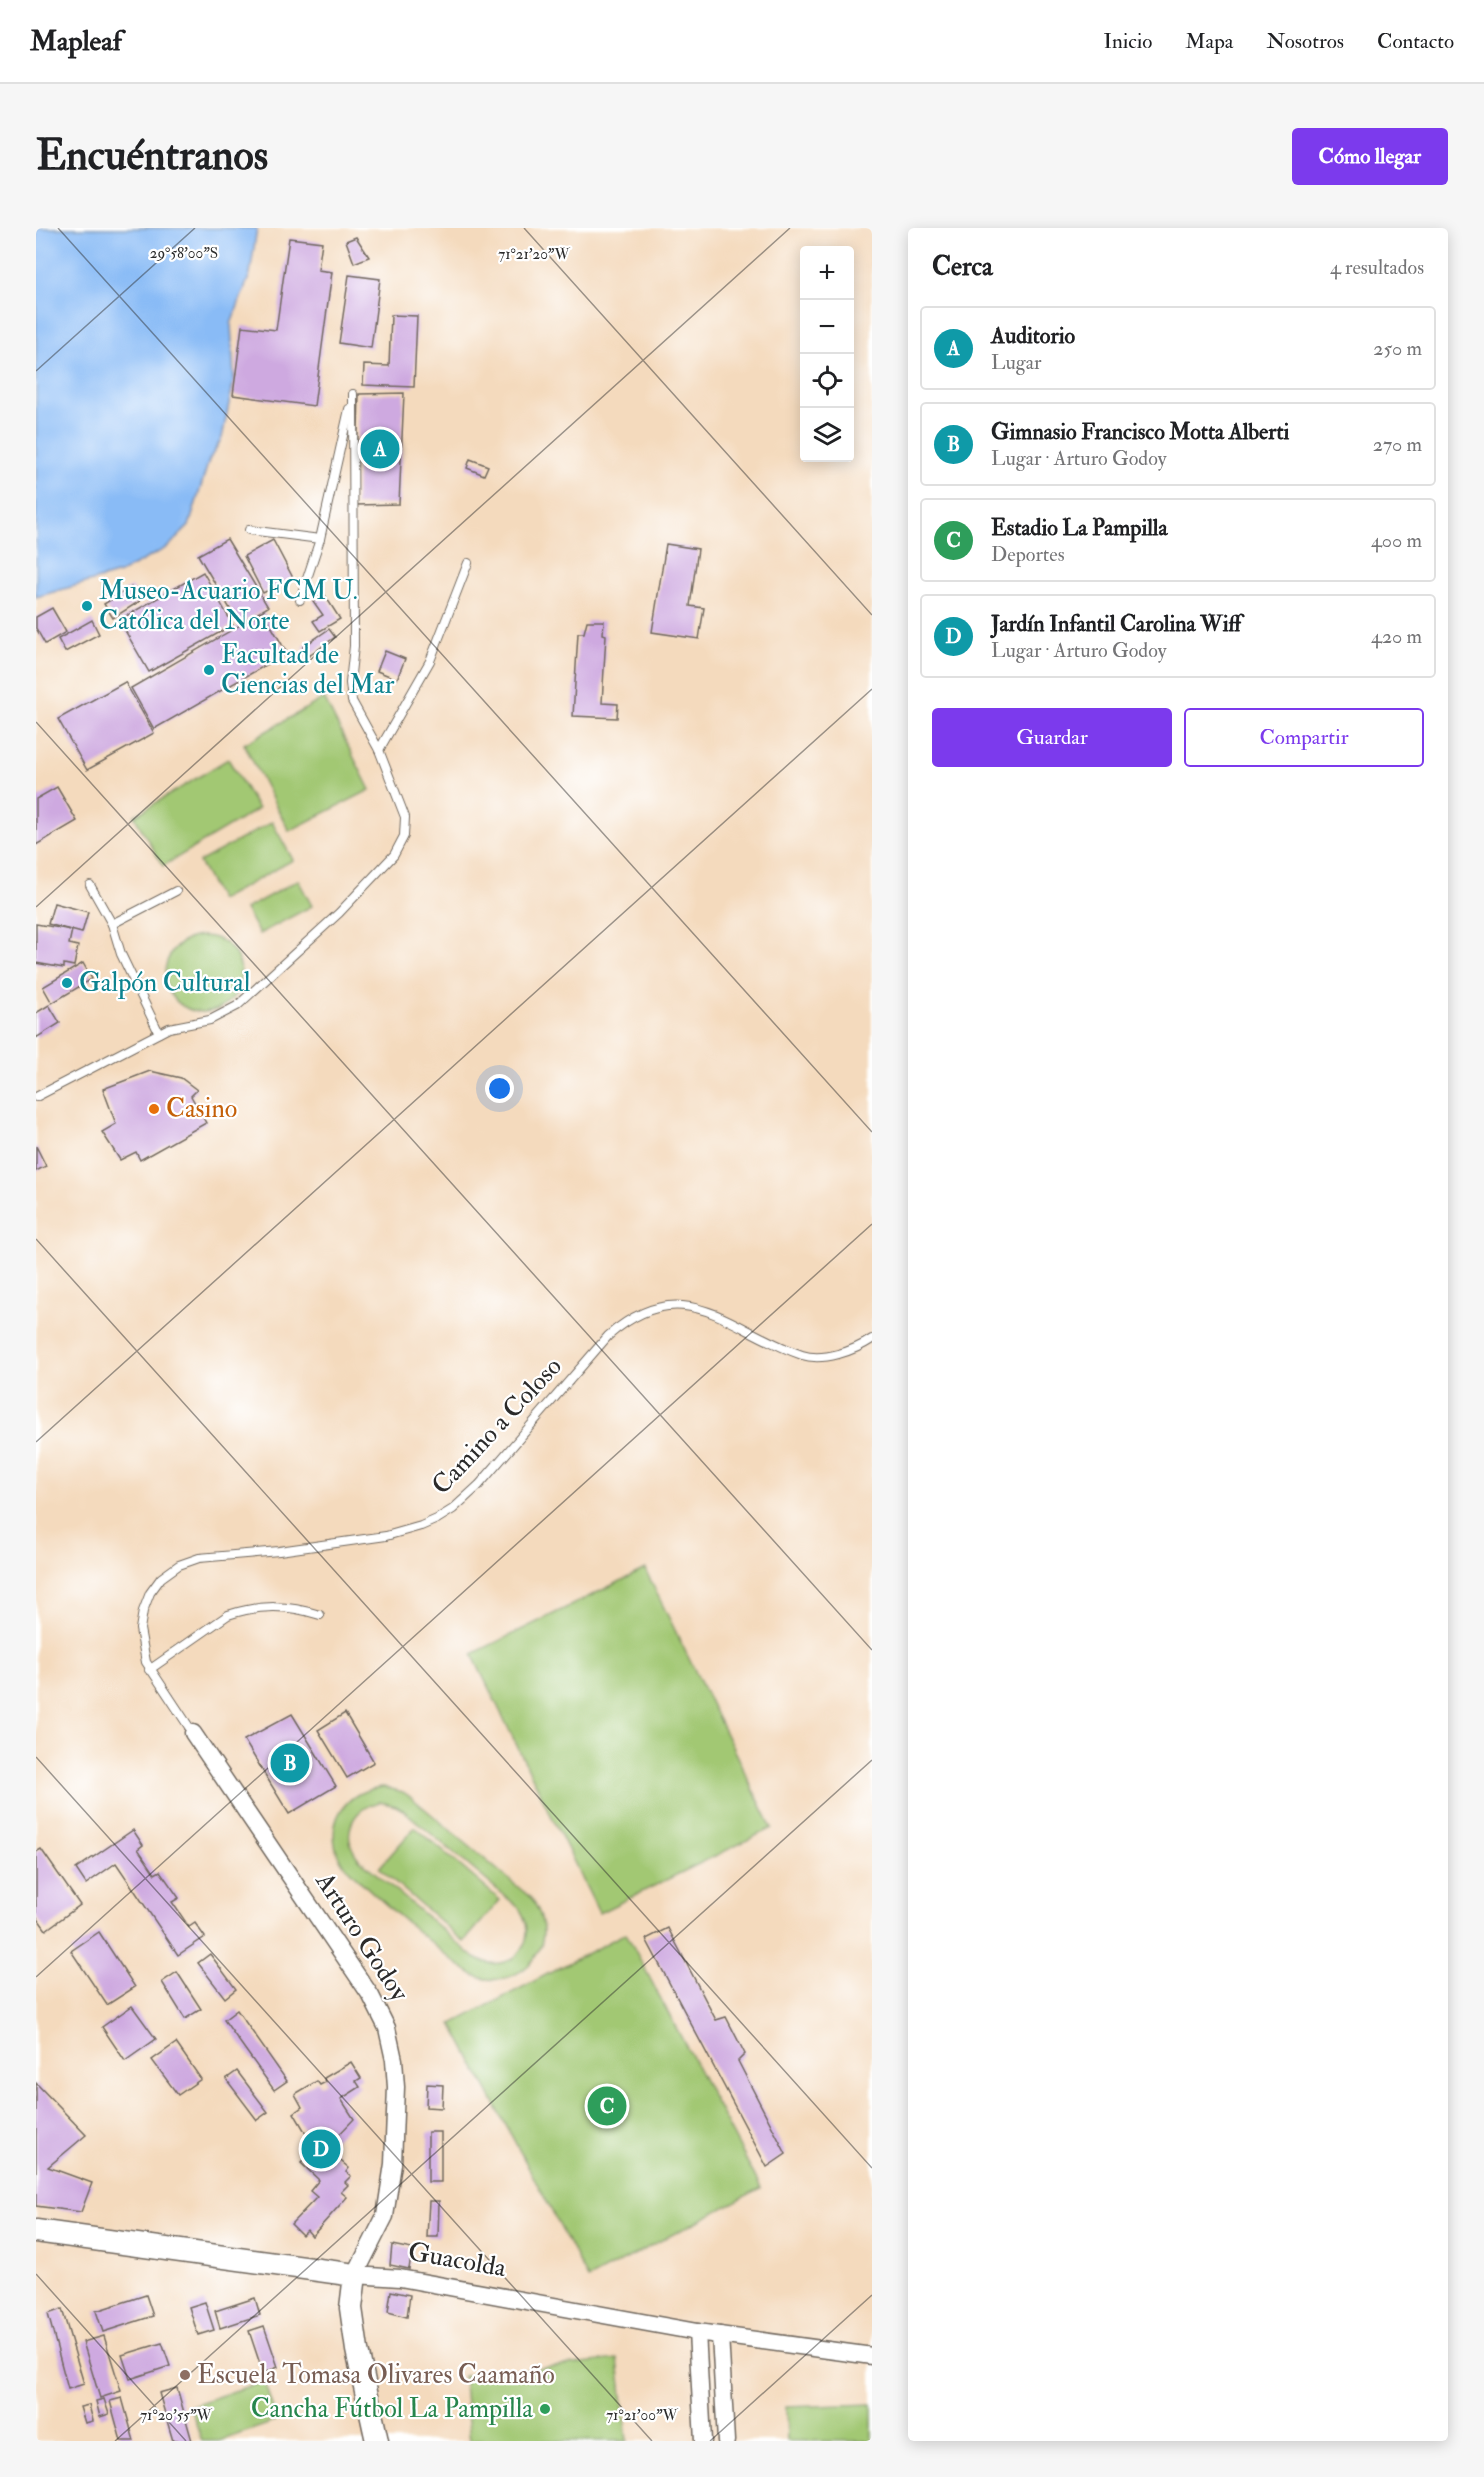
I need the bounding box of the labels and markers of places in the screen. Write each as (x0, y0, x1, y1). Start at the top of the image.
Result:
pin: A (360, 426, 400, 472)
place label: Museo-Acuario FCM U. Católica del Norte (99, 575, 358, 637)
marker: Museo-Acuario FCM U. Católica del Norte (80, 599, 94, 613)
place label: Facultad de Ciencias del Mar (221, 639, 395, 701)
marker: Facultad de Ciencias del Mar (202, 663, 216, 677)
place label: Galpón Cultural (79, 967, 251, 1000)
marker: Galpón Cultural (60, 976, 74, 990)
place label: Casino (166, 1093, 237, 1125)
marker: Casino (147, 1102, 161, 1116)
pin: B (270, 1740, 310, 1786)
pin: C (588, 2084, 626, 2128)
pin: D (302, 2126, 340, 2172)
place label: Escuela Tomasa Olivares Caamaño (197, 2359, 555, 2391)
marker: Escuela Tomasa Olivares Caamaño (178, 2368, 192, 2382)
place label: Cancha Fútbol La Pampilla (251, 2393, 533, 2426)
marker: Cancha Fútbol La Pampilla (538, 2402, 552, 2416)

